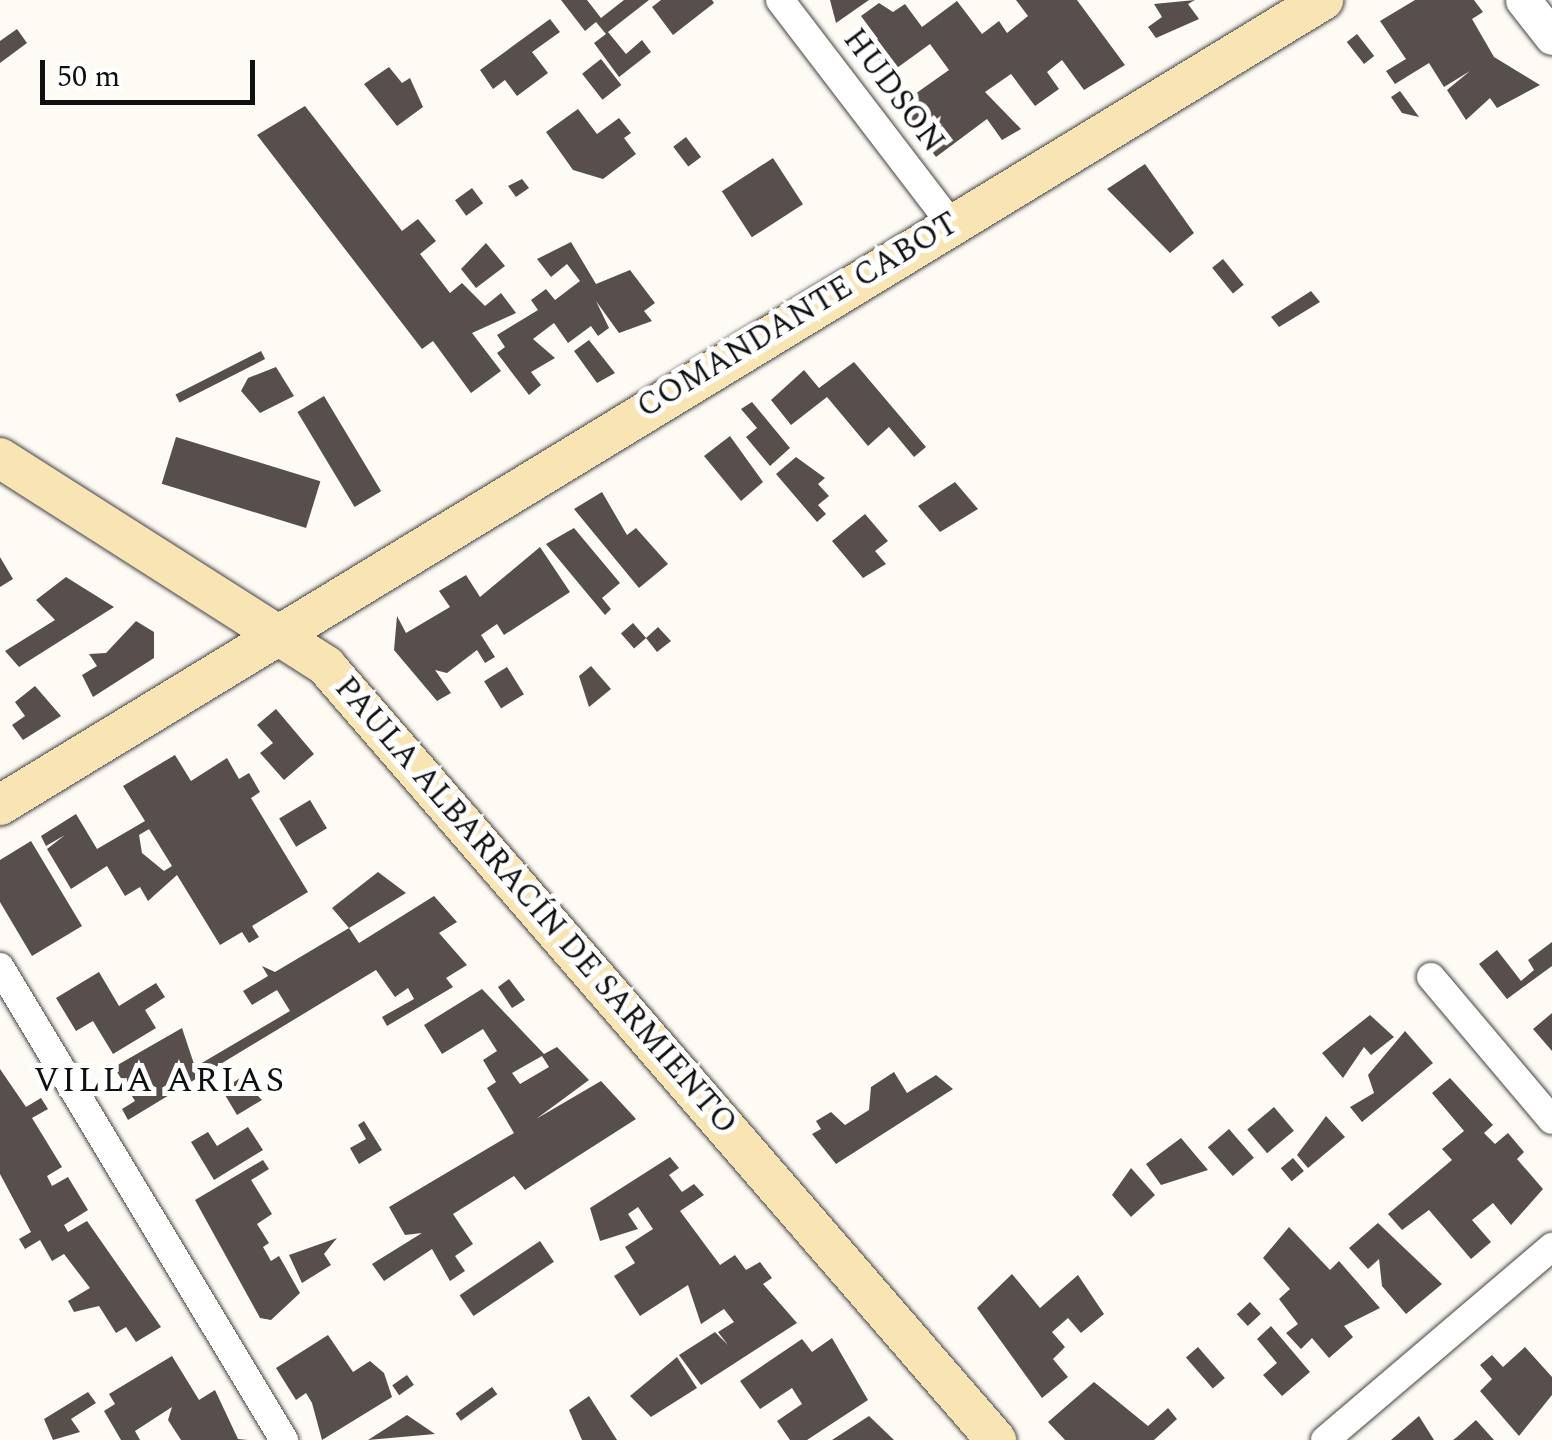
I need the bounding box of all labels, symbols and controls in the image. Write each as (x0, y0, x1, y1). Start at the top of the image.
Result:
street label: HUDSON (834, 22, 952, 160)
scale bar (45, 40, 260, 102)
text: 50 m (57, 54, 120, 100)
street label: COMANDANTE CABOT (631, 205, 965, 427)
street label: PAULA ALBARRACÍN DE SARMIENTO (326, 669, 744, 1143)
district label: VILLA ARIAS (33, 1060, 287, 1102)

